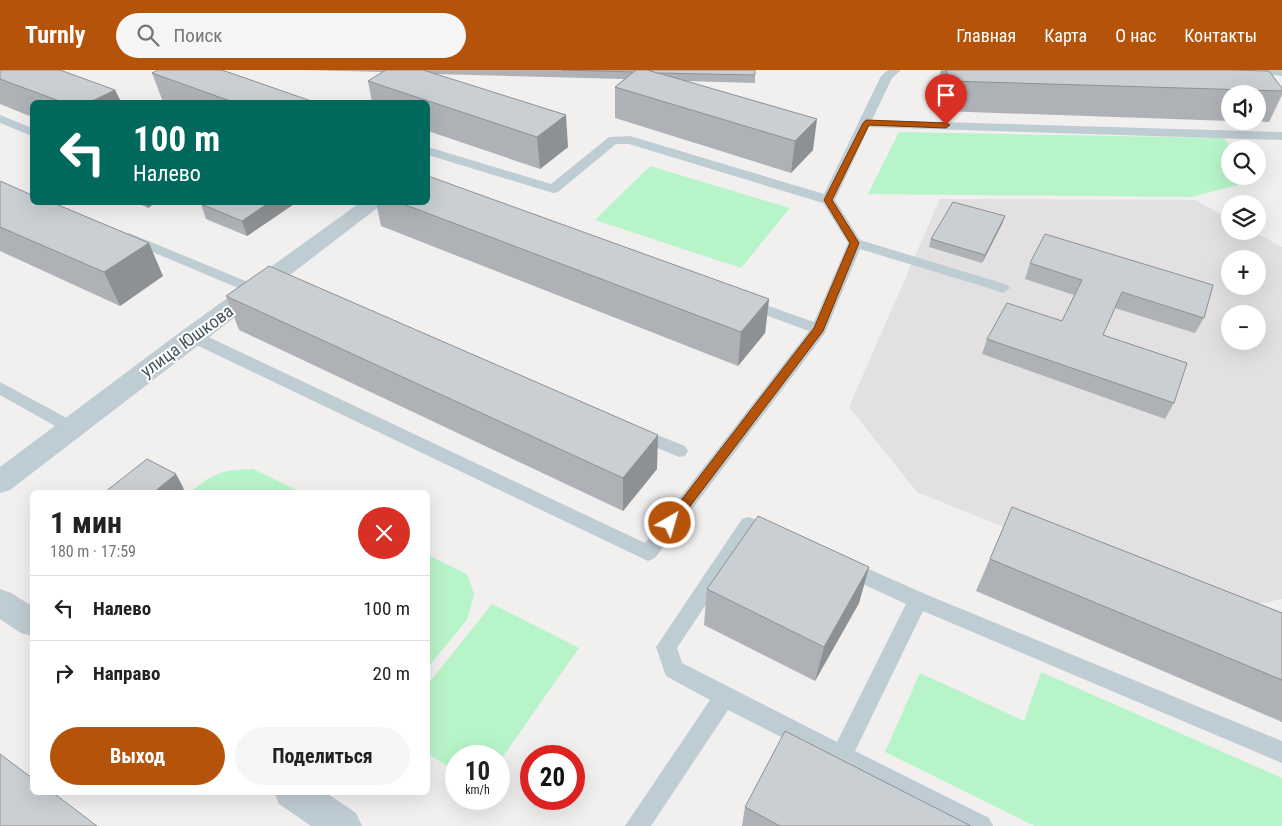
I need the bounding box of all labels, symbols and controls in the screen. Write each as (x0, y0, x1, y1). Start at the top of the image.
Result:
search box (116, 13, 466, 58)
text: Turnly (25, 21, 86, 49)
icon: search (134, 21, 162, 49)
text: Поиск (174, 24, 222, 47)
text: Главная (956, 25, 1016, 46)
text: Карта (1044, 25, 1087, 46)
text: О нас (1115, 25, 1156, 46)
text: Контакты (1184, 25, 1257, 46)
pin (925, 74, 967, 125)
icon: arrive (932, 81, 960, 109)
map controls (1221, 85, 1266, 350)
button: sound (1221, 85, 1266, 130)
text: 100 m (133, 119, 220, 160)
icon: left (50, 120, 115, 185)
button: search (1221, 140, 1266, 185)
text: Налево (133, 161, 201, 186)
button: layers (1221, 195, 1266, 240)
button: + (1221, 250, 1266, 295)
street label: улица Юшкова (136, 300, 237, 381)
button: − (1221, 305, 1266, 350)
position arrow (643, 496, 695, 548)
text: 1 мин (50, 505, 122, 540)
button: close (358, 507, 410, 559)
text: 180 m · 17:59 (50, 542, 136, 561)
icon: left (50, 594, 78, 622)
text: Налево (93, 597, 151, 620)
text: 100 m (363, 597, 410, 620)
icon: right (50, 659, 78, 687)
text: Направо (93, 662, 160, 685)
text: 20 m (373, 662, 410, 685)
button: Выход (50, 727, 225, 785)
button: Поделиться (235, 727, 410, 785)
speed limit sign: 20 (520, 745, 585, 810)
text: 10 (465, 757, 490, 786)
text: km/h (465, 783, 490, 797)

